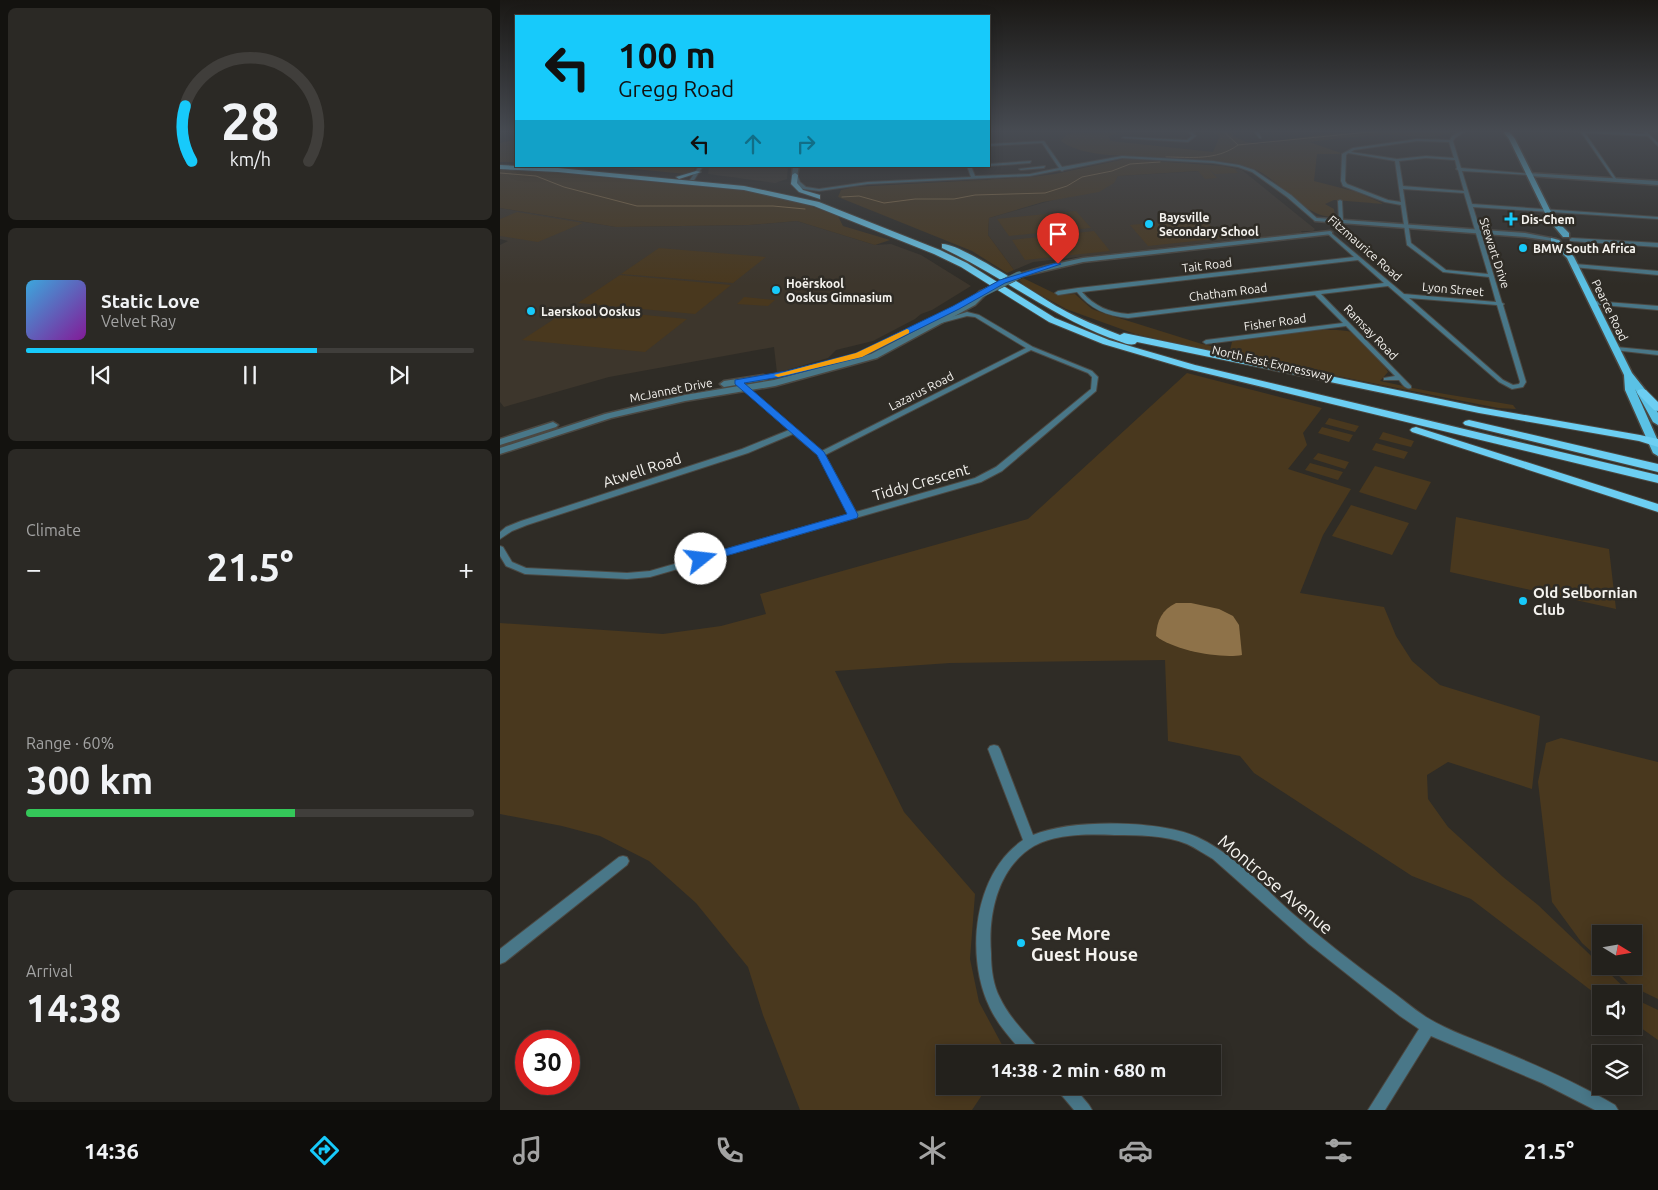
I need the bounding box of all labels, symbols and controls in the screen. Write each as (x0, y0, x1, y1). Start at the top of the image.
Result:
icon: left (535, 35, 600, 100)
text: 100 m (618, 35, 716, 75)
text: Gregg Road (618, 76, 734, 101)
text: 28 (221, 92, 279, 150)
icon: left (686, 130, 714, 158)
icon: ahead (739, 130, 767, 158)
icon: right (792, 130, 820, 158)
text: km/h (229, 149, 271, 169)
place label: Baysville Secondary School (1159, 211, 1259, 238)
pin (1037, 213, 1079, 264)
street label: Fitzmaurice Road (1326, 213, 1404, 283)
marker: Dis-Chem (1505, 213, 1517, 225)
place label: Dis-Chem (1521, 213, 1575, 226)
street label: Stewart Drive (1477, 216, 1513, 290)
marker: Baysville Secondary School (1143, 218, 1155, 230)
icon: arrive (1044, 220, 1072, 248)
marker: BMW South Africa (1517, 242, 1529, 254)
place label: BMW South Africa (1533, 242, 1636, 255)
street label: Tait Road (1181, 255, 1233, 275)
place label: Hoërskool Ooskus Gimnasium (786, 277, 892, 304)
street label: Pearce Road (1590, 277, 1630, 343)
street label: Lyon Street (1422, 280, 1485, 298)
street label: Chatham Road (1188, 281, 1268, 303)
marker: Hoërskool Ooskus Gimnasium (770, 284, 782, 296)
text: Static Love (101, 290, 200, 312)
street label: Ramsay Road (1341, 302, 1401, 362)
marker: Laerskool Ooskus (525, 305, 537, 317)
place label: Laerskool Ooskus (541, 305, 641, 318)
street label: Fisher Road (1243, 311, 1307, 333)
text: Velvet Ray (101, 312, 176, 330)
street label: North East Expressway (1211, 343, 1333, 383)
icon: previous (87, 361, 115, 389)
icon: pause (236, 361, 264, 389)
icon: next (385, 361, 413, 389)
street label: Lazarus Road (886, 369, 956, 413)
street label: McJannet Drive (628, 376, 714, 404)
street label: Atwell Road (601, 449, 683, 491)
street label: Tiddy Crescent (871, 460, 971, 504)
text: Climate (26, 521, 81, 539)
position arrow (674, 532, 726, 584)
text: 21.5° (206, 546, 294, 588)
text: − (26, 553, 42, 584)
text: + (458, 553, 474, 584)
place label: Old Selbornian Club (1533, 584, 1638, 618)
marker: Old Selbornian Club (1517, 595, 1529, 607)
text: Range · 60% (26, 734, 114, 752)
text: 300 km (26, 759, 153, 801)
street label: Montrose Avenue (1215, 830, 1337, 938)
place label: See More Guest House (1031, 923, 1138, 964)
north arrow (1592, 925, 1642, 975)
map controls (1592, 925, 1642, 1095)
marker: See More Guest House (1015, 937, 1027, 949)
text: Arrival (26, 962, 73, 980)
button: sound (1592, 985, 1642, 1035)
text: 14:38 (26, 987, 121, 1029)
speed limit sign: 30 (515, 1030, 580, 1095)
button: layers (1592, 1045, 1642, 1095)
text: 14:38 · 2 min · 680 m (991, 1059, 1166, 1081)
icon: directions (307, 1133, 342, 1168)
icon: music (510, 1133, 545, 1168)
icon: phone (712, 1133, 747, 1168)
icon: climate (915, 1133, 950, 1168)
icon: car (1118, 1133, 1153, 1168)
icon: filters (1321, 1133, 1356, 1168)
text: 14:36 (84, 1138, 139, 1163)
text: 21.5° (1524, 1138, 1574, 1163)

